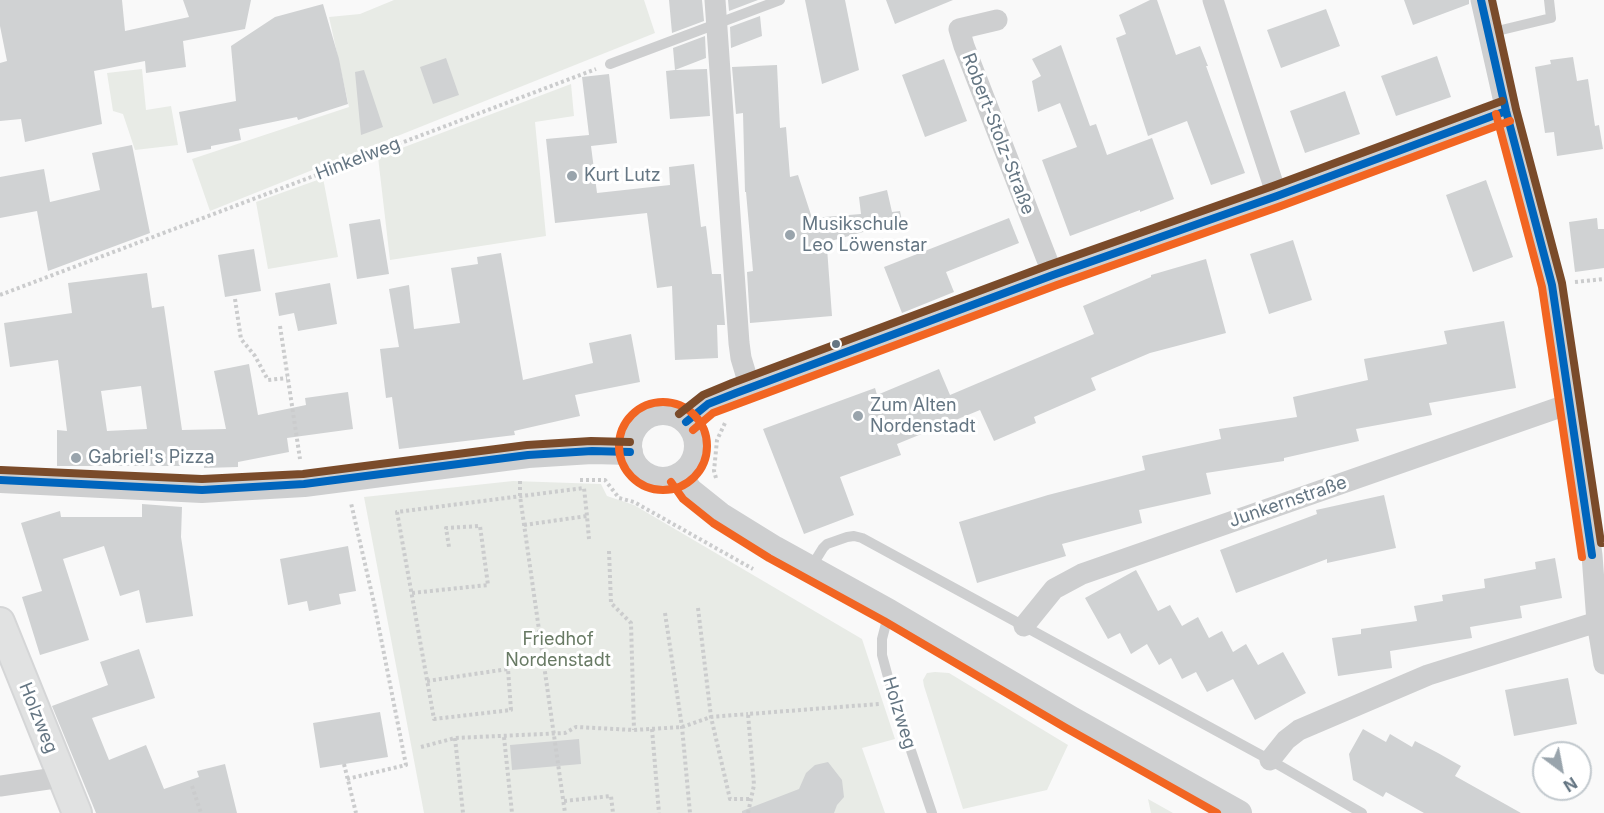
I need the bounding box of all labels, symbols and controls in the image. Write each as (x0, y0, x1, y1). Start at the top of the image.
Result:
street label: Robert-Stolz-Straße (957, 50, 1039, 218)
street label: Hinkelweg (313, 133, 403, 185)
place label: Kurt Lutz (584, 165, 661, 187)
marker: Kurt Lutz (565, 169, 579, 183)
place label: Musikschule Leo Löwenstar (802, 214, 927, 256)
marker: Musikschule Leo Löwenstar (783, 228, 797, 242)
unlabelled marker (830, 338, 842, 350)
place label: Zum Alten Nordenstadt (870, 395, 976, 438)
marker: Zum Alten Nordenstadt (851, 409, 865, 423)
place label: Gabriel's Pizza (88, 447, 215, 469)
marker: Gabriel's Pizza (69, 451, 83, 465)
street label: Junkernstraße (1226, 472, 1350, 532)
park label: Friedhof Nordenstadt (505, 629, 611, 672)
street label: Holzweg (878, 674, 920, 752)
street label: Holzweg (14, 679, 62, 757)
north arrow (1532, 741, 1592, 801)
text: N (1560, 773, 1581, 796)

